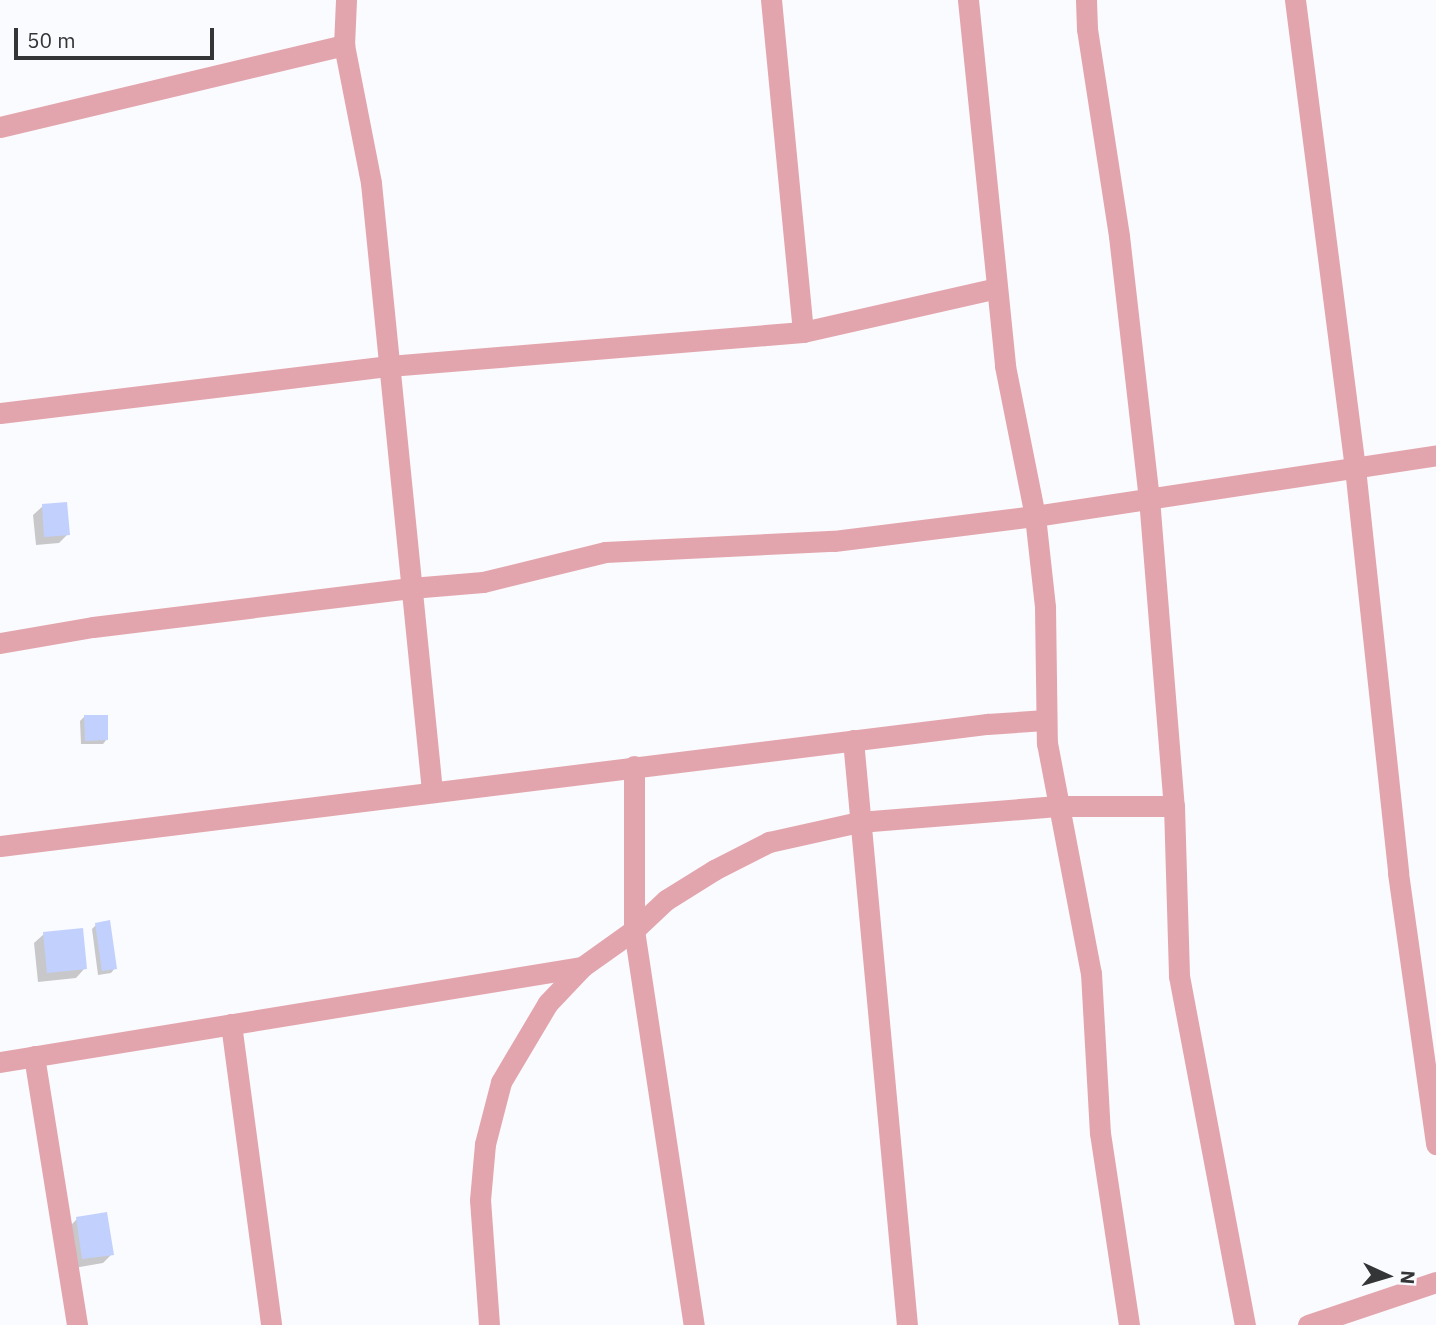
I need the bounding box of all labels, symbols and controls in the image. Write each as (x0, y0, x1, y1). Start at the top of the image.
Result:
scale bar (18, 14, 217, 58)
text: 50 m (27, 26, 76, 54)
north arrow (1352, 1241, 1422, 1311)
text: N (1395, 1270, 1420, 1285)

